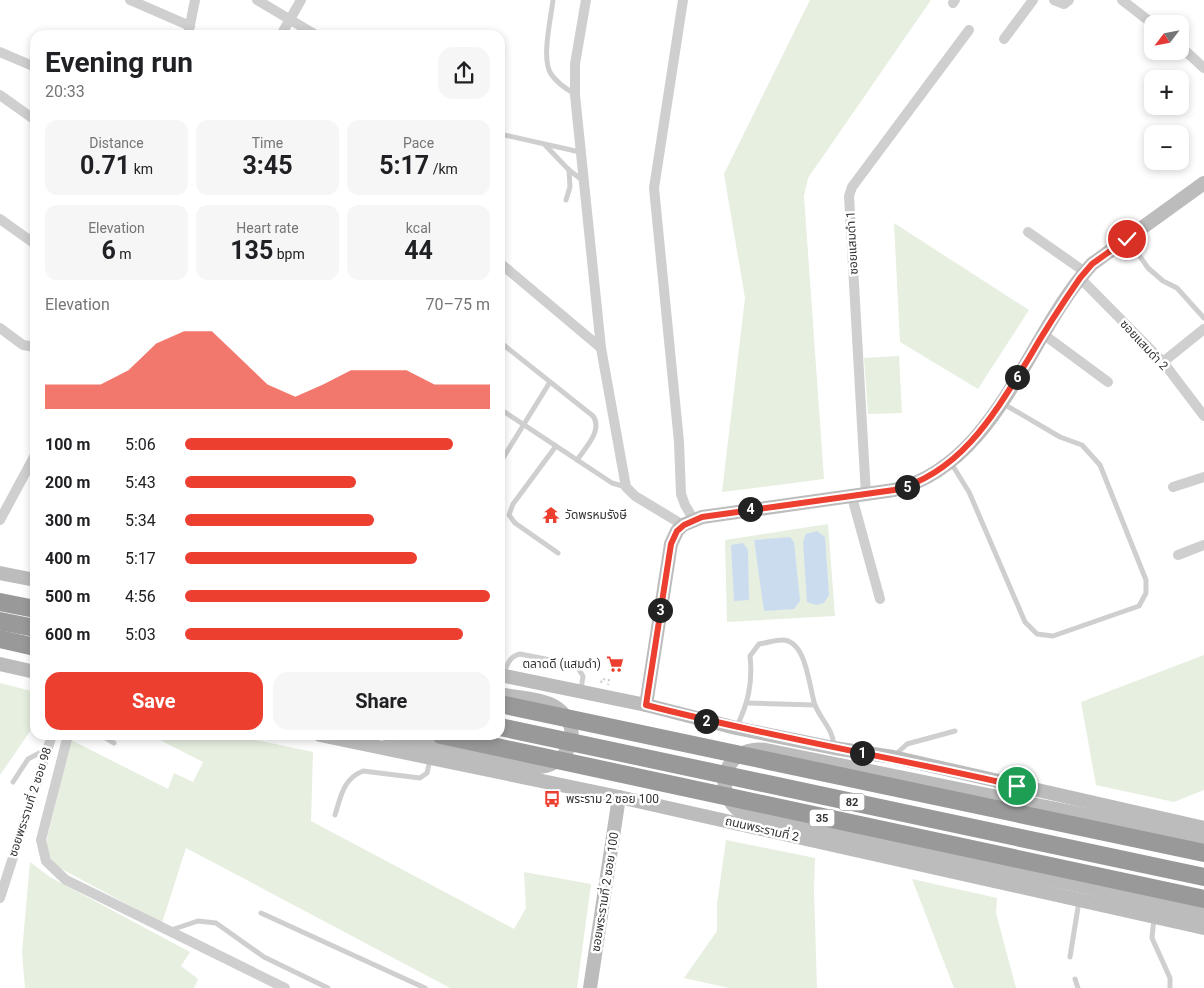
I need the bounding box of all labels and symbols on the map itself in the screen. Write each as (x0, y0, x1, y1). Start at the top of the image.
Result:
north arrow (1144, 15, 1189, 60)
street label: ซอยแสมดำ 1 (843, 211, 861, 275)
pin (1106, 218, 1148, 260)
street label: ซอยแสมดำ 2 (1117, 317, 1171, 373)
pin: 6 (1004, 364, 1030, 390)
pin: 5 (894, 474, 920, 500)
pin: 4 (738, 496, 762, 522)
temple icon: วัดพรหมรังษี (541, 505, 561, 525)
place label: วัดพรหมรังษี (565, 508, 627, 522)
pin: 3 (648, 598, 672, 622)
supermarket icon: ตลาดดี (แสมดำ) (605, 654, 625, 674)
place label: ตลาดดี (แสมดำ) (522, 657, 601, 671)
pin: 2 (694, 708, 718, 734)
pin: 1 (850, 740, 874, 766)
street label: ซอยพระรามที่ 2 ซอย 98 (4, 745, 54, 858)
pin (996, 765, 1038, 807)
bus stop icon: พระราม 2 ซอย 100 (542, 789, 562, 809)
place label: พระราม 2 ซอย 100 (566, 792, 659, 806)
road number: 82 (840, 794, 864, 810)
road number: 35 (810, 810, 834, 826)
street label: ถนนพระรามที่ 2 (724, 812, 801, 844)
street label: ซอยพระรามที่ 2 ซอย 100 (587, 831, 621, 953)

